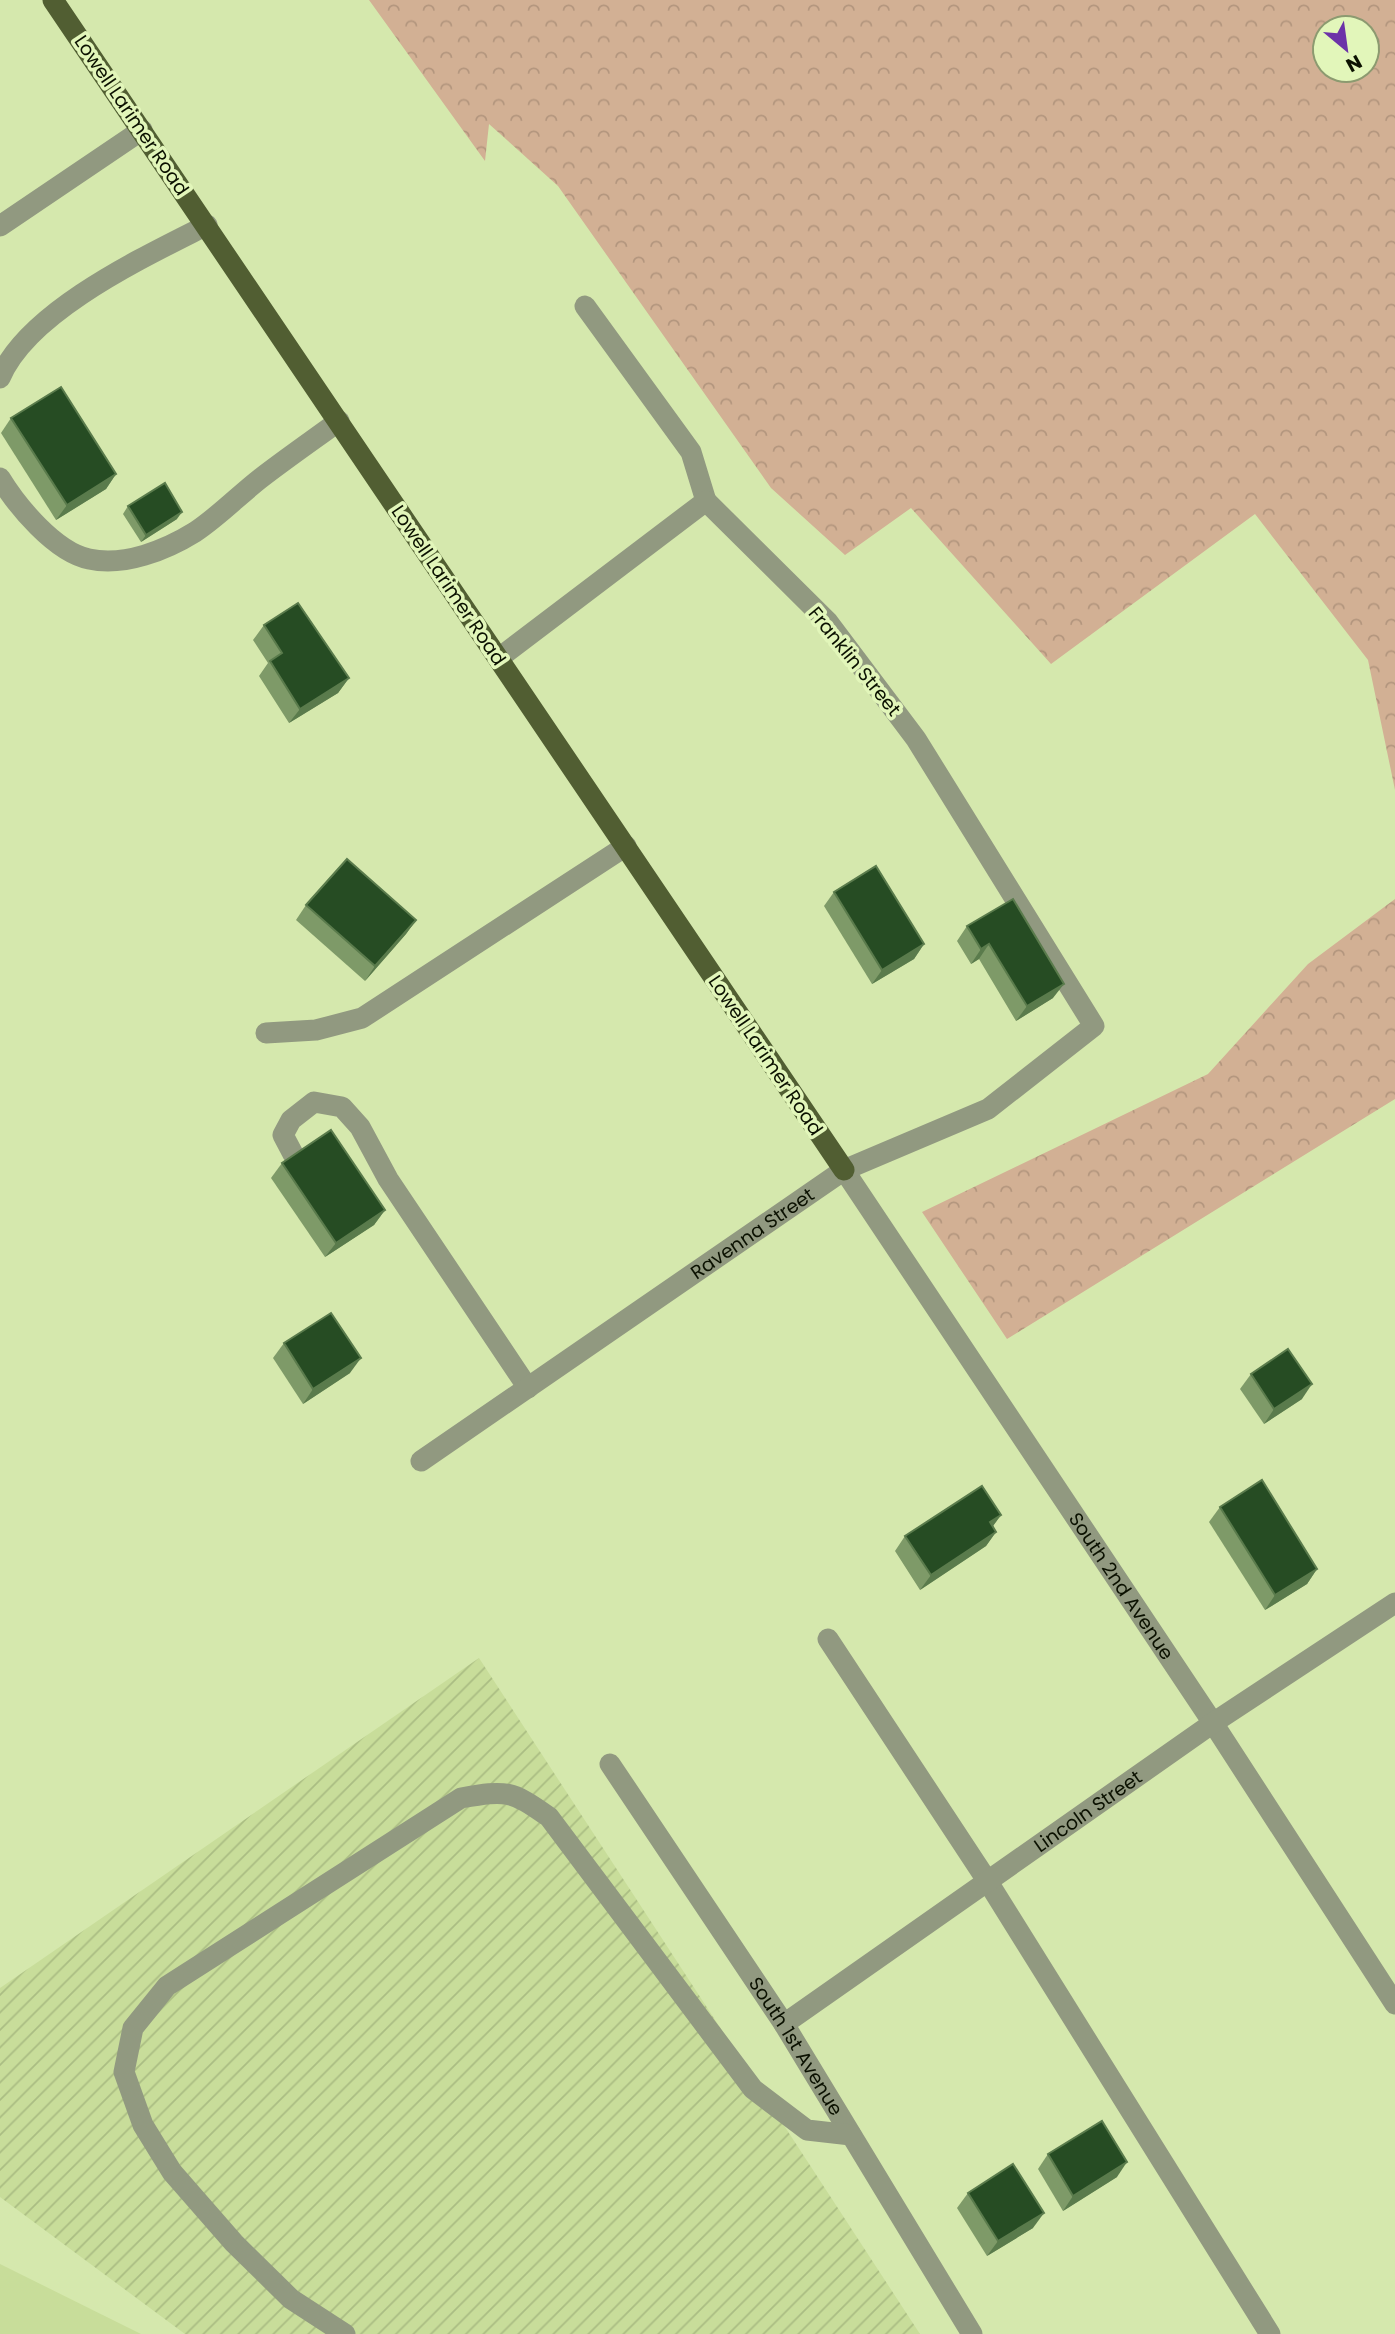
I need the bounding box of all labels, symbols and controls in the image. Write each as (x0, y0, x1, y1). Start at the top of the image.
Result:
north arrow (1311, 14, 1381, 84)
street label: Lowell Larimer Road (68, 30, 195, 201)
text: N (1341, 48, 1367, 79)
street label: Lowell Larimer Road (385, 500, 512, 671)
street label: Franklin Street (802, 601, 907, 722)
street label: Lowell Larimer Road (702, 970, 829, 1141)
street label: Ravenna Street (685, 1181, 820, 1286)
street label: South 2nd Avenue (1062, 1507, 1180, 1665)
street label: Lincoln Street (1029, 1764, 1148, 1859)
street label: South 1st Avenue (742, 1972, 849, 2121)

